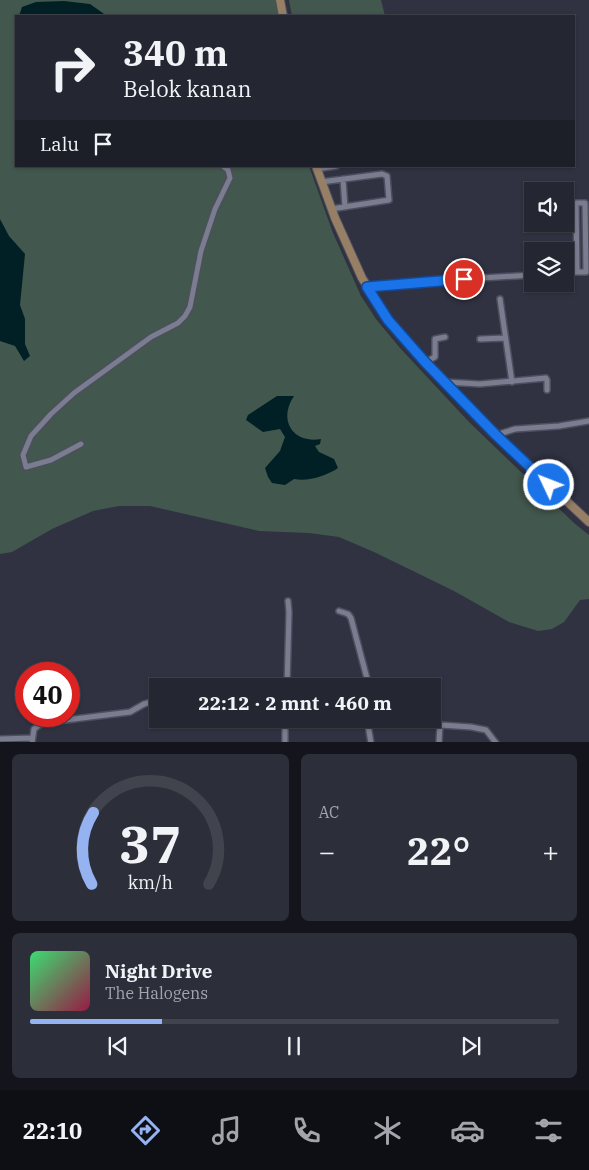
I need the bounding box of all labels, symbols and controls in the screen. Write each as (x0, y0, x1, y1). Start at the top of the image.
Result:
text: 340 m (123, 30, 228, 76)
icon: right (40, 35, 105, 100)
text: Belok kanan (123, 74, 251, 103)
icon: arrive (89, 130, 117, 158)
text: Lalu (40, 132, 79, 156)
map controls (524, 182, 574, 292)
button: sound (524, 182, 574, 232)
button: layers (524, 242, 574, 292)
pin (443, 258, 485, 300)
icon: arrive (450, 265, 478, 293)
position arrow (522, 458, 574, 510)
speed limit sign: 40 (15, 662, 80, 727)
text: 22:12 · 2 mnt · 460 m (198, 691, 392, 715)
text: AC (319, 802, 339, 822)
text: 37 (119, 810, 181, 877)
text: 22° (407, 826, 470, 875)
text: − (319, 833, 335, 870)
text: + (542, 833, 559, 870)
text: km/h (128, 871, 173, 894)
text: Night Drive (105, 959, 213, 983)
text: The Halogens (105, 983, 208, 1003)
icon: previous (104, 1032, 132, 1060)
icon: pause (280, 1032, 308, 1060)
icon: next (457, 1032, 485, 1060)
icon: directions (128, 1113, 163, 1148)
icon: music (209, 1113, 244, 1148)
icon: phone (289, 1113, 324, 1148)
icon: climate (370, 1113, 405, 1148)
icon: car (450, 1113, 485, 1148)
icon: filters (531, 1113, 566, 1148)
text: 22:10 (23, 1116, 82, 1145)

